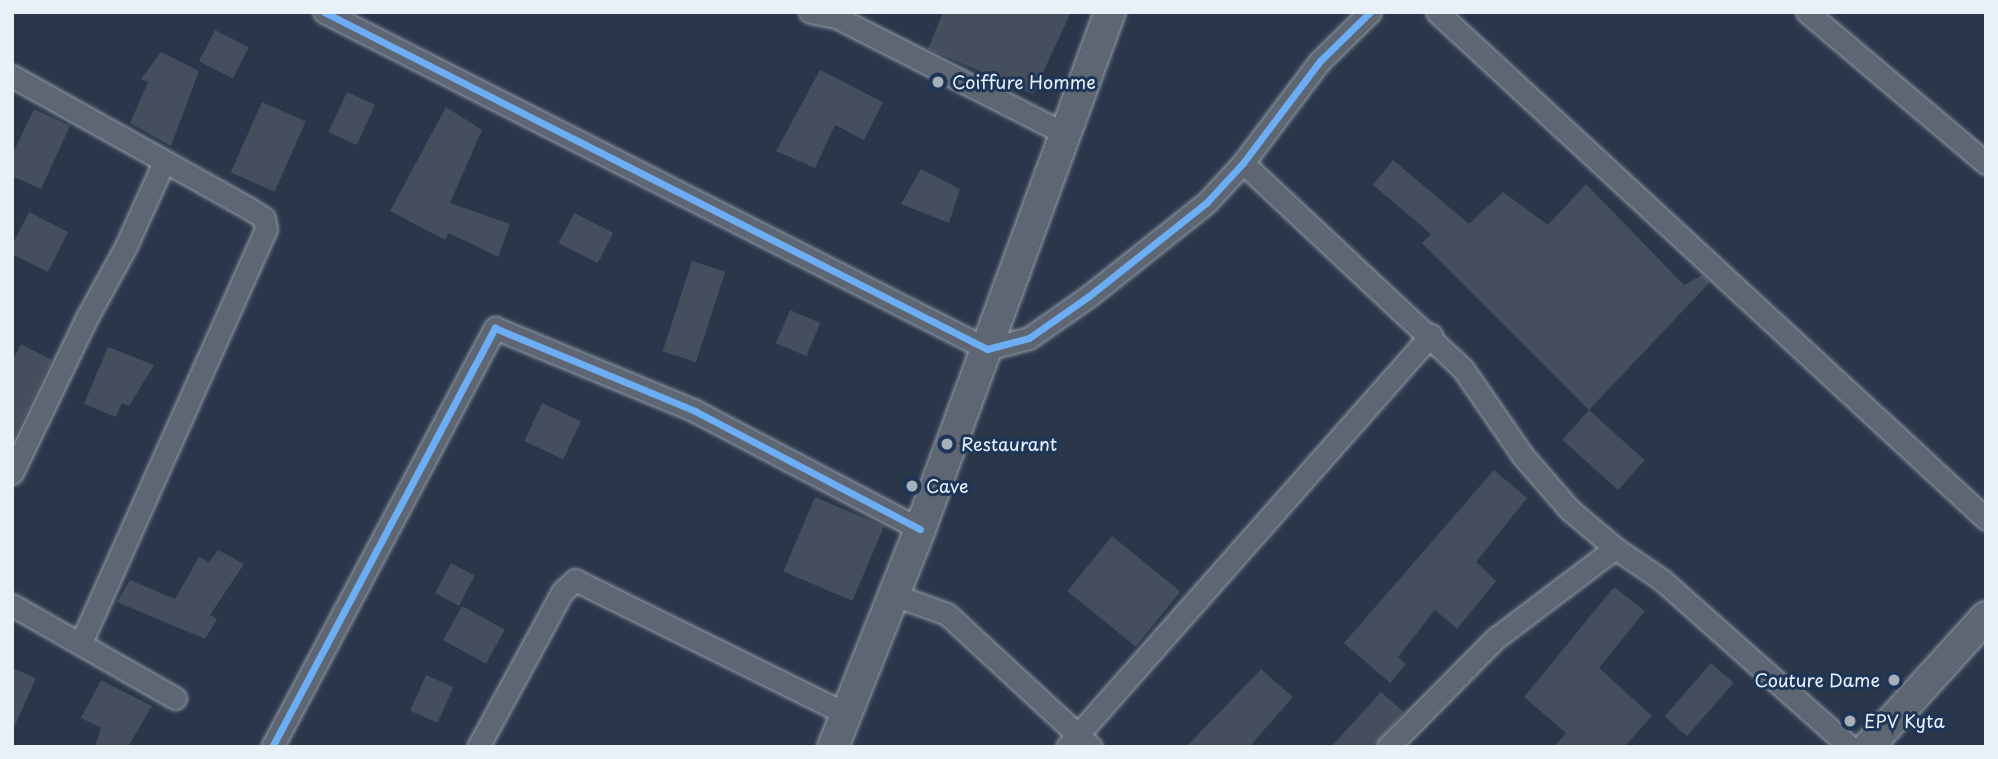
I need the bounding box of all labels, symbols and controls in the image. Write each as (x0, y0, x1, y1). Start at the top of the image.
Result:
place label: Coiffure Homme (952, 71, 1097, 93)
marker: Coiffure Homme (930, 74, 946, 90)
place label: Restaurant (961, 433, 1057, 455)
marker: Restaurant (939, 436, 955, 452)
place label: Cave (926, 475, 969, 497)
marker: Cave (904, 478, 920, 494)
place label: Couture Dame (1753, 669, 1880, 691)
marker: Couture Dame (1886, 672, 1902, 688)
place label: EPV Kyta (1864, 710, 1945, 732)
marker: EPV Kyta (1842, 713, 1858, 729)

